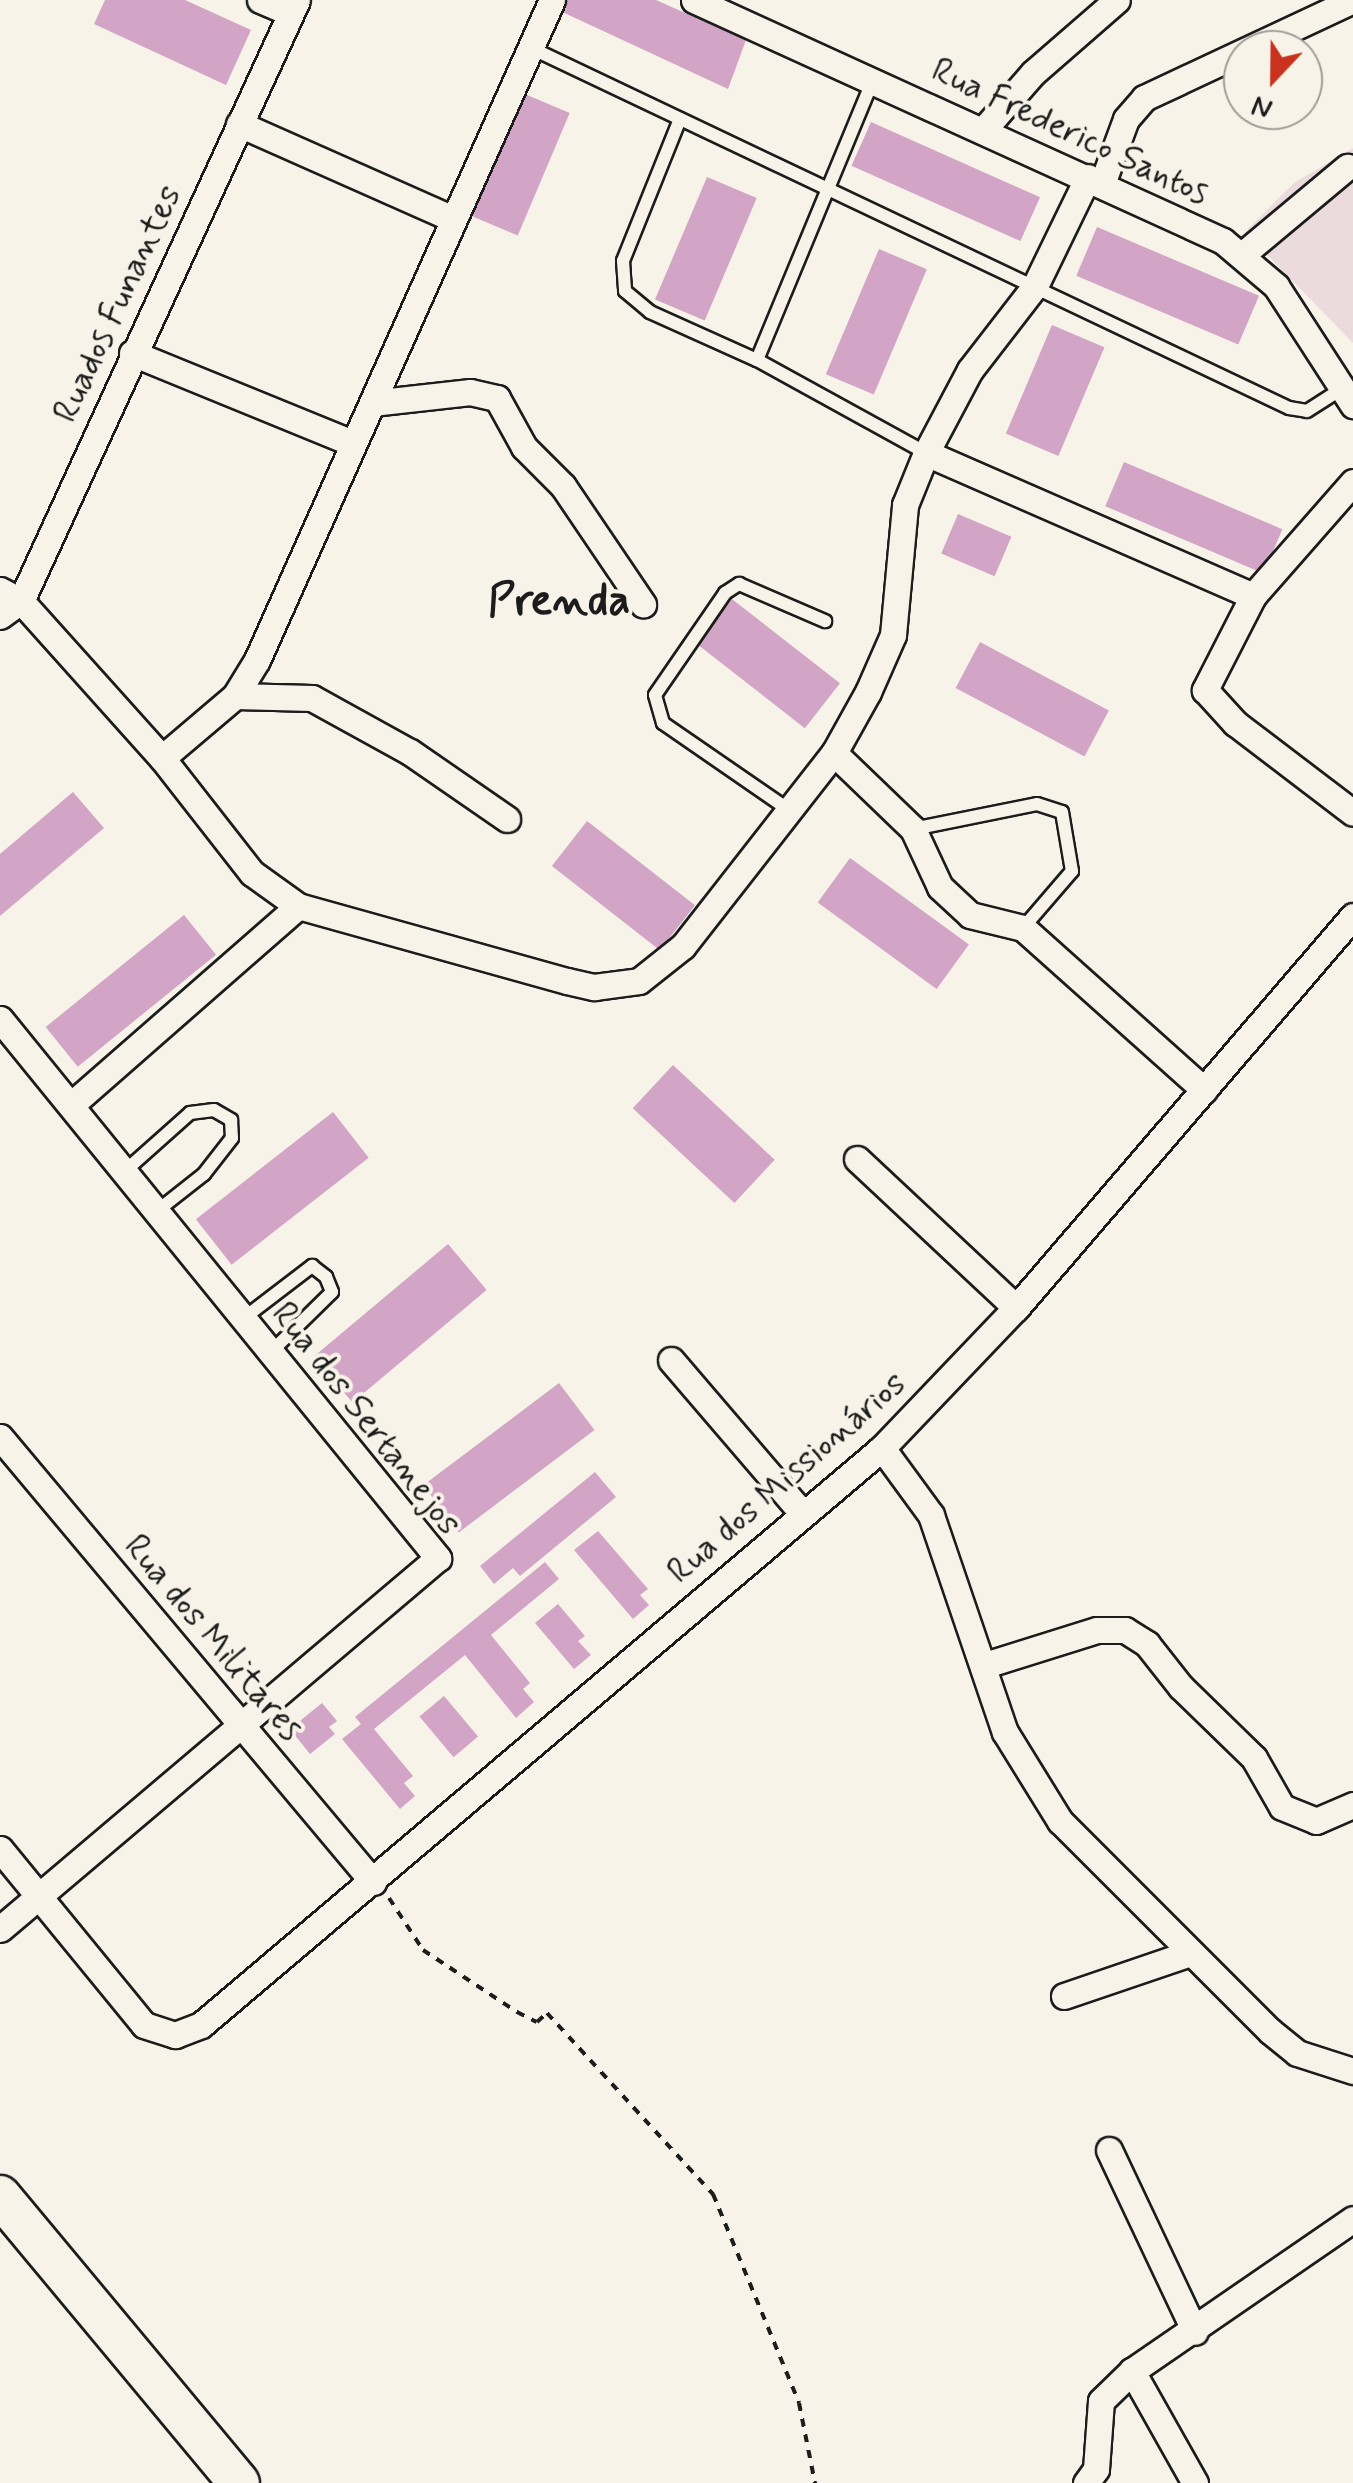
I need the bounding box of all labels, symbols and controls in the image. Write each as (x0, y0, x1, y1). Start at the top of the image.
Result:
north arrow (1223, 30, 1323, 130)
street label: Rua Frederico Santos (921, 48, 1219, 216)
text: N (1247, 86, 1278, 127)
street label: Ruados Funantes (45, 179, 191, 429)
district label: Prenda (488, 575, 630, 629)
street label: Rua dos Sertanejos (264, 1296, 468, 1542)
street label: Rua dos Missionários (662, 1366, 912, 1590)
street label: Rua dos Militares (113, 1525, 313, 1751)

